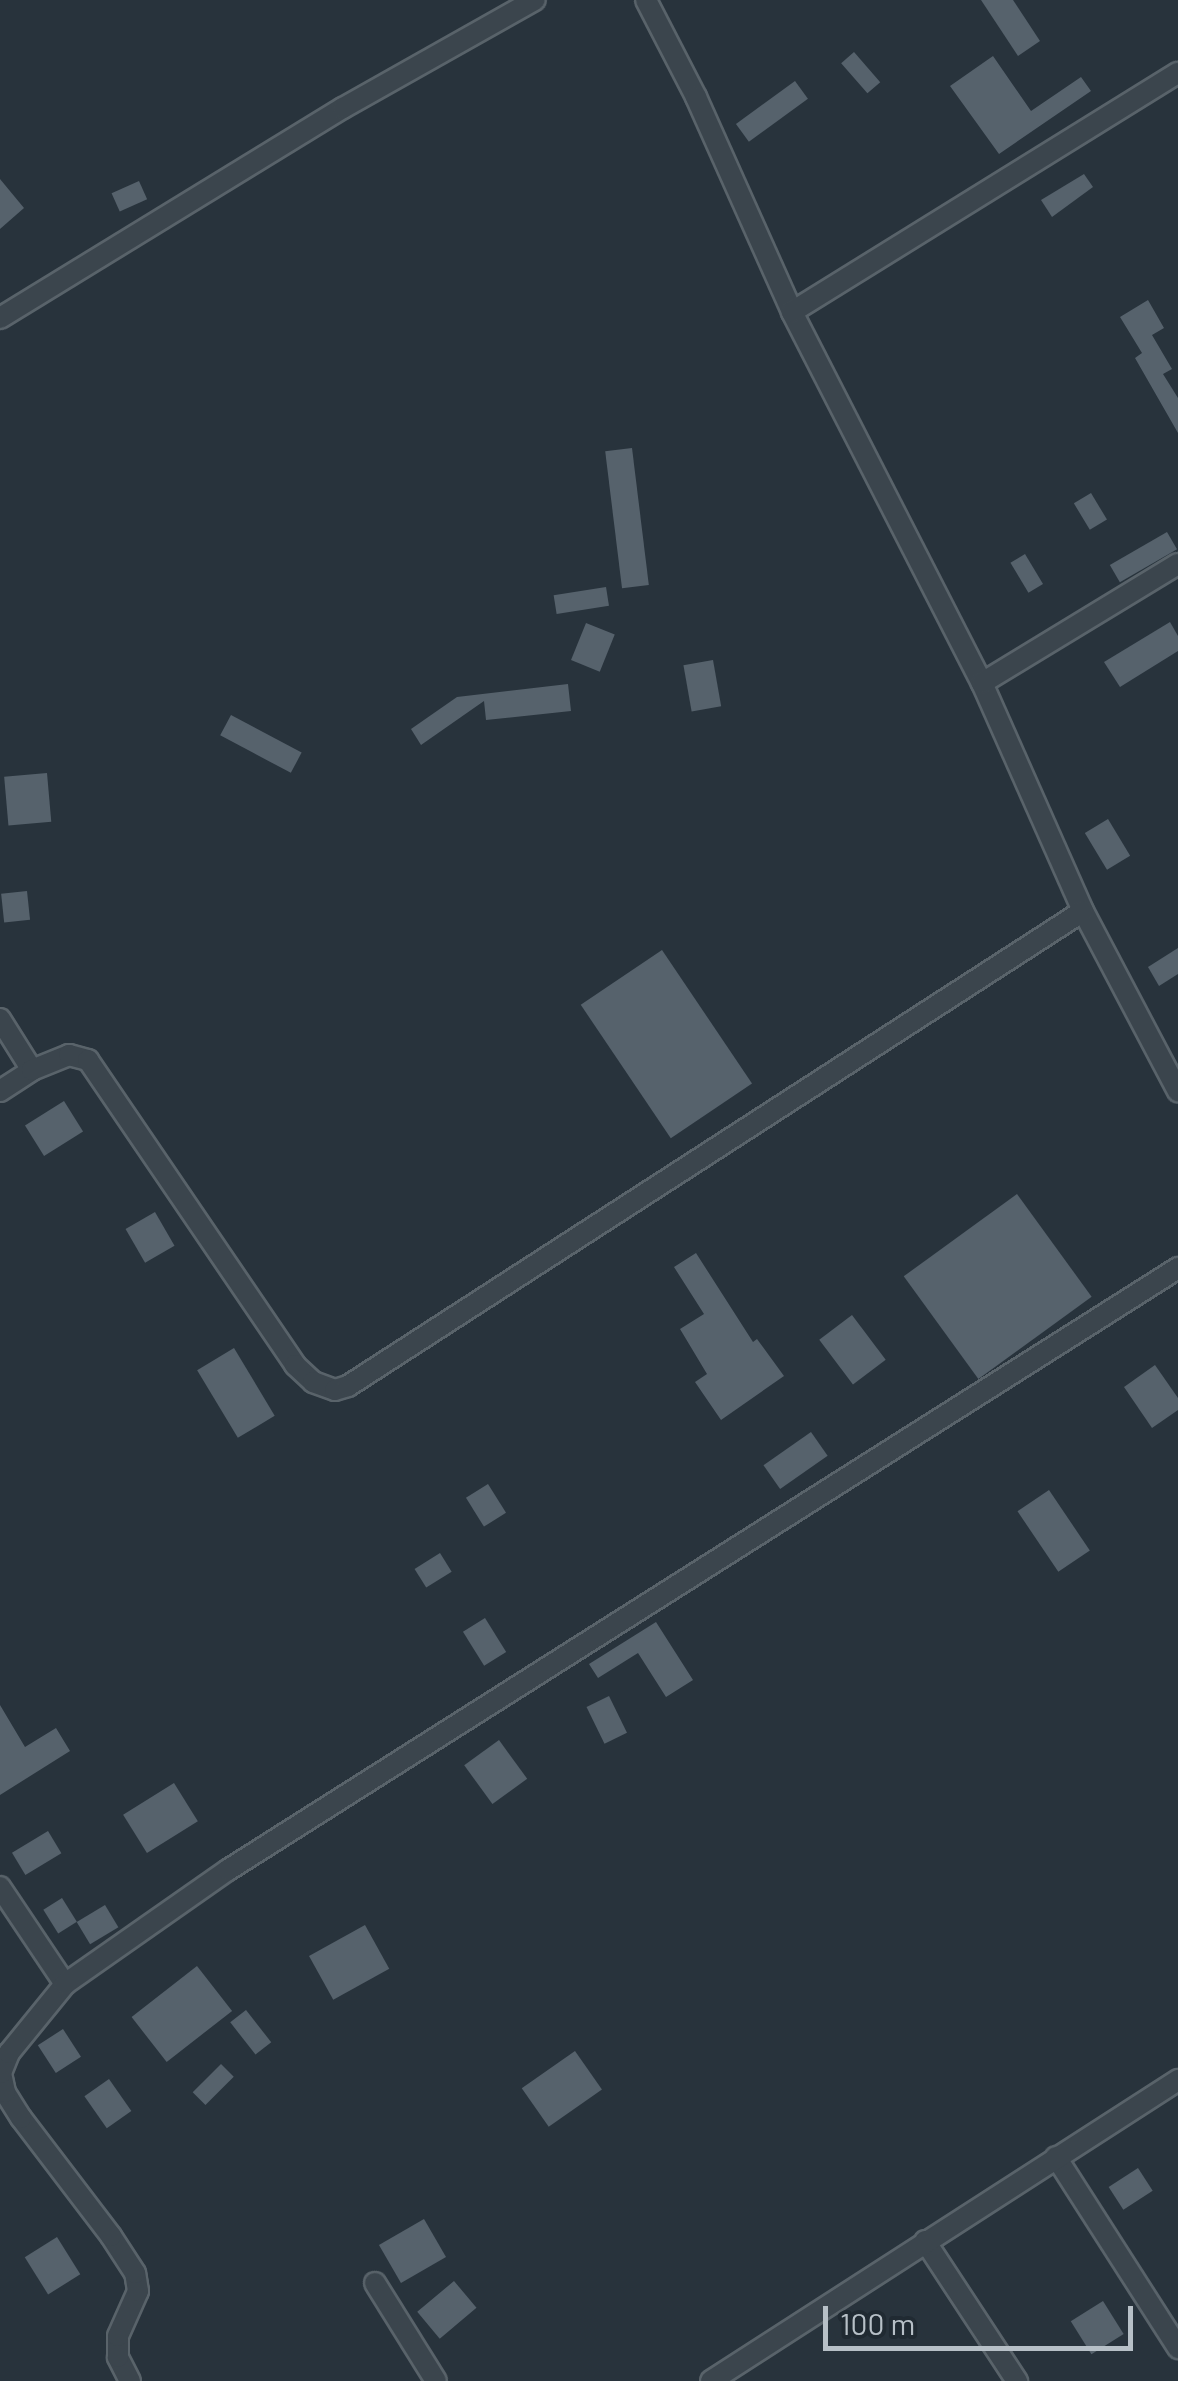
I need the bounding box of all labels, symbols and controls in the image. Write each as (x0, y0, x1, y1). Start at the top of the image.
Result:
scale bar (828, 2286, 1138, 2348)
text: 100 m (840, 2305, 915, 2341)

